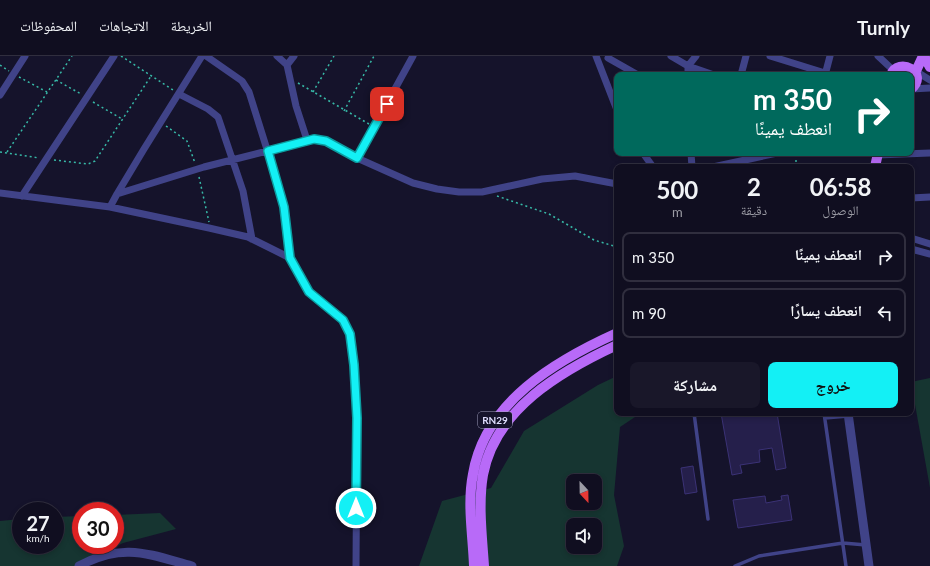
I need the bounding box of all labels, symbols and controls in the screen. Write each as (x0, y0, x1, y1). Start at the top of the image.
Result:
text: Turnly (857, 16, 910, 39)
text: المحفوظات (20, 17, 77, 34)
text: الاتجاهات (99, 17, 149, 34)
text: الخريطة (171, 17, 212, 34)
text: 350 m (753, 82, 832, 116)
pin (370, 87, 404, 121)
icon: right (846, 88, 898, 140)
icon: arrive (376, 93, 398, 115)
text: انعطف يمينًا (755, 117, 832, 139)
text: 2 (747, 172, 761, 201)
text: 06:58 (810, 172, 872, 201)
text: 500 (657, 175, 698, 204)
text: دقيقة (741, 202, 767, 218)
text: الوصول (823, 202, 859, 218)
text: m (672, 204, 683, 220)
text: انعطف يمينًا (795, 245, 862, 263)
icon: right (874, 246, 896, 268)
text: 350 m (632, 248, 674, 266)
text: انعطف يسارًا (790, 301, 862, 319)
icon: left (874, 302, 896, 324)
text: 90 m (632, 304, 666, 322)
button: مشاركة (630, 362, 760, 408)
button: خروج (768, 362, 898, 408)
road number: RN29 (478, 412, 512, 428)
north arrow (566, 474, 602, 510)
map controls (566, 474, 602, 554)
position arrow (335, 487, 377, 529)
speed limit sign: 30 (72, 502, 124, 554)
text: 27 (26, 511, 50, 535)
button: sound (566, 518, 602, 554)
text: km/h (26, 532, 50, 544)

